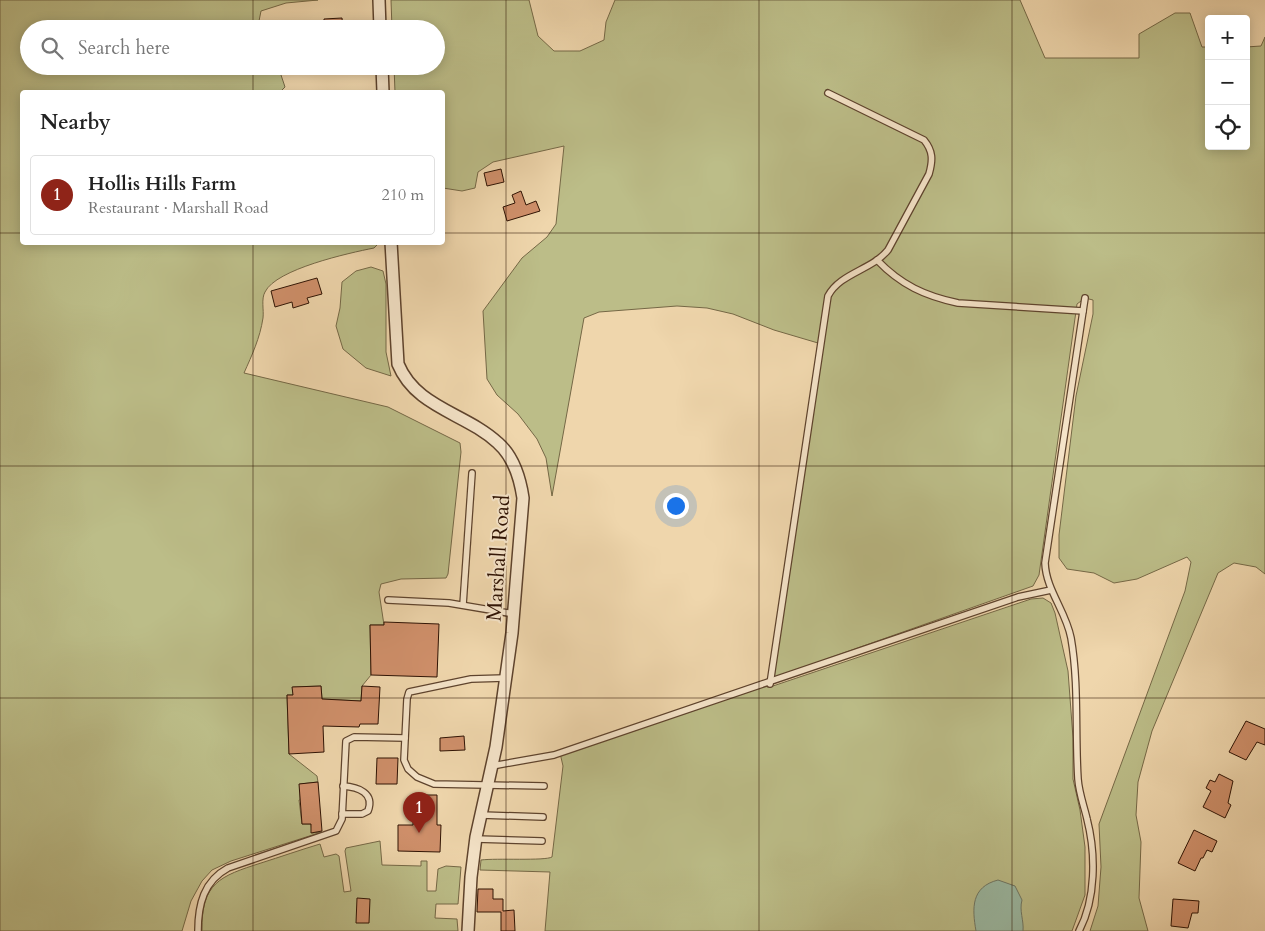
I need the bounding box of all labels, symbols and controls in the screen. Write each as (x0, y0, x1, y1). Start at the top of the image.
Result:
map controls (1205, 15, 1250, 150)
button: + (1205, 15, 1250, 60)
search box (20, 20, 445, 75)
icon: search (38, 34, 66, 62)
text: Search here (78, 35, 170, 61)
button: − (1205, 60, 1250, 105)
button: locate (1205, 105, 1250, 150)
text: Nearby (40, 108, 111, 137)
text: Hollis Hills Farm (88, 171, 236, 197)
text: 1 (53, 184, 61, 206)
text: 210 m (382, 184, 424, 206)
text: Restaurant · Marshall Road (88, 197, 268, 219)
your location (663, 493, 689, 519)
street label: Marshall Road (480, 494, 517, 622)
pin: 1 (403, 792, 435, 833)

